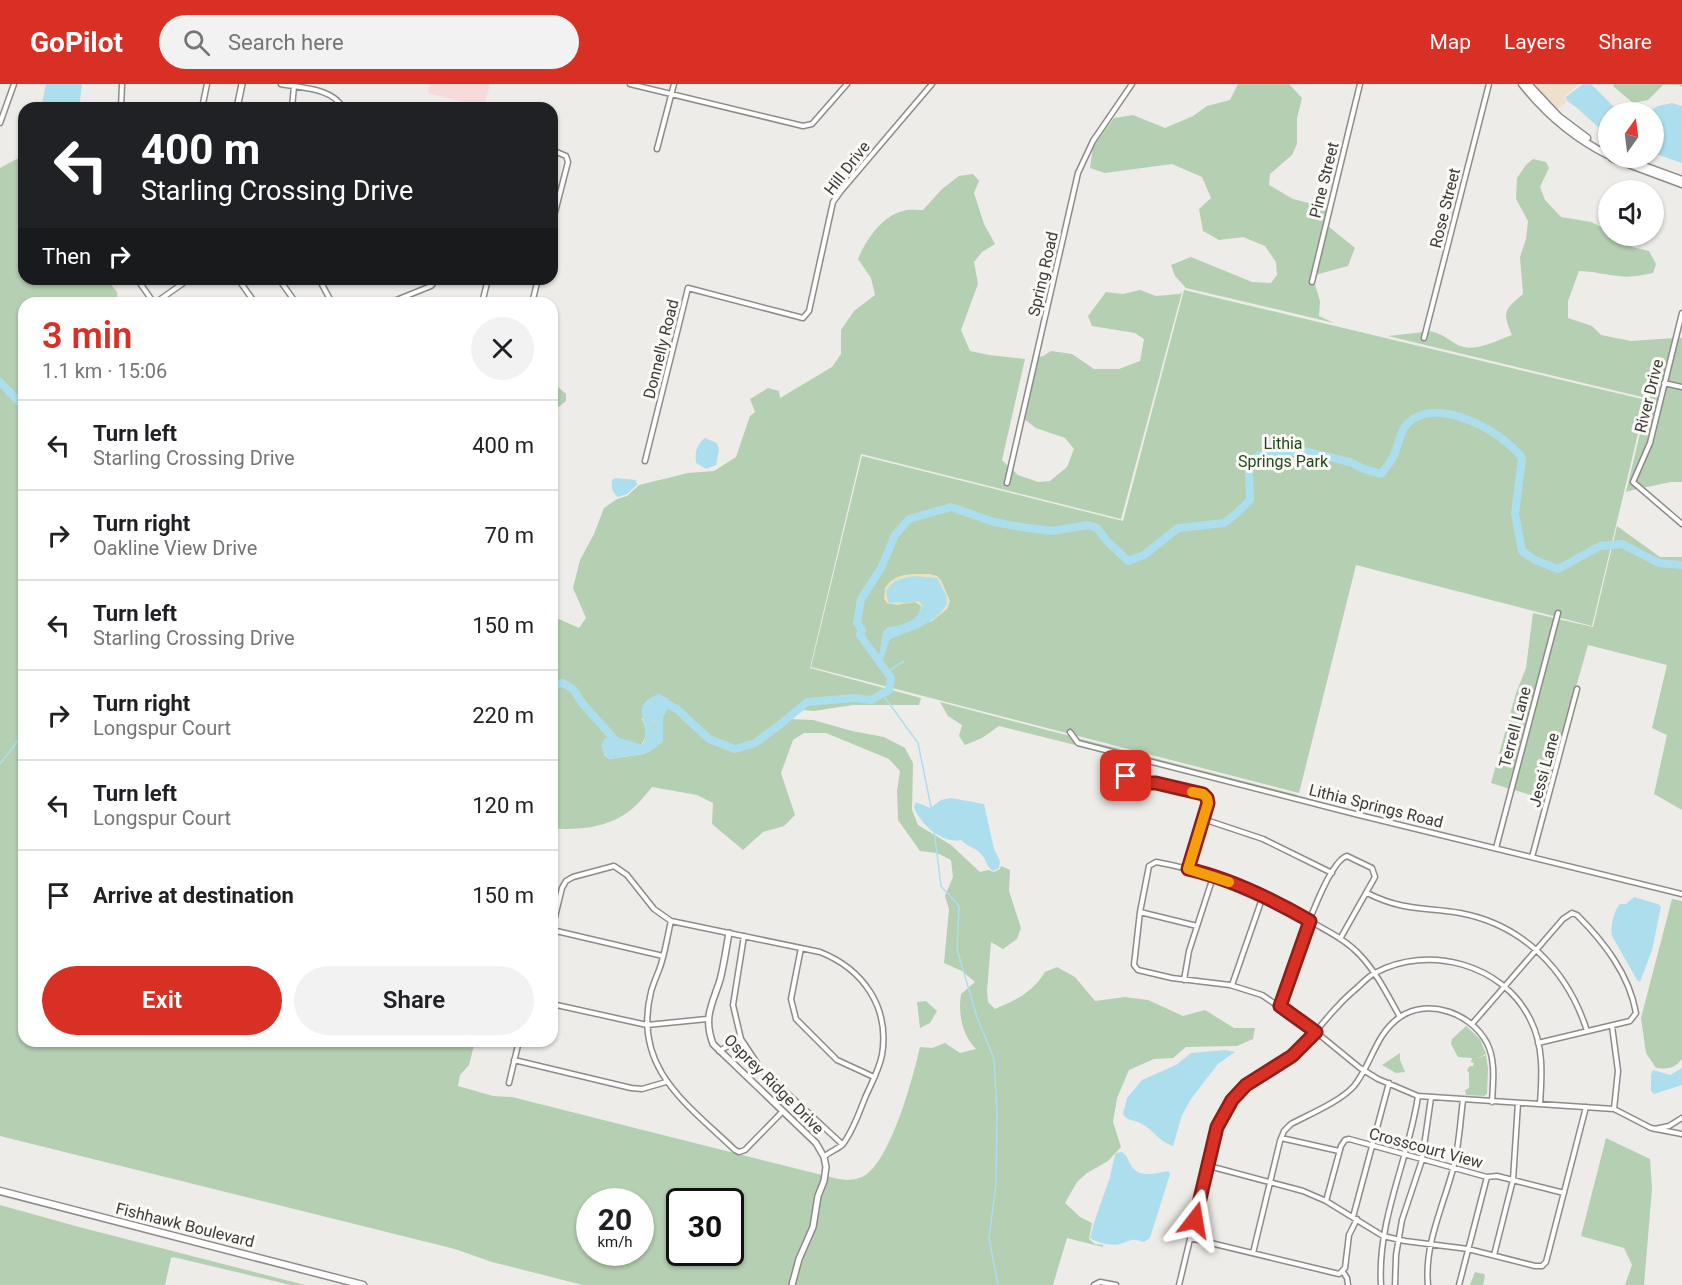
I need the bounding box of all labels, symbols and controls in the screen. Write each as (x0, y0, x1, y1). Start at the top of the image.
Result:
search box (159, 15, 579, 69)
text: GoPilot (30, 26, 123, 59)
icon: search (180, 26, 213, 59)
text: Search here (228, 30, 344, 55)
text: Map (1429, 30, 1471, 54)
text: Layers (1504, 30, 1565, 54)
text: Share (1598, 30, 1652, 54)
north arrow (1598, 102, 1664, 168)
map controls (1598, 102, 1664, 246)
text: 400 m (141, 125, 260, 174)
icon: left (42, 126, 120, 204)
street label: Hill Drive (820, 137, 874, 199)
street label: Pine Street (1305, 140, 1343, 220)
street label: Rose Street (1426, 166, 1464, 250)
text: Starling Crossing Drive (141, 175, 413, 207)
button: sound (1598, 180, 1664, 246)
street label: Spring Road (1024, 230, 1062, 318)
icon: right (103, 240, 136, 273)
text: Then (42, 244, 91, 269)
street label: Donnelly Road (639, 297, 683, 401)
text: 3 min (42, 315, 132, 357)
button: close (471, 317, 534, 380)
street label: River Drive (1631, 357, 1667, 435)
text: 1.1 km · 15:06 (42, 359, 167, 383)
text: Turn left (93, 421, 177, 446)
icon: left (42, 429, 75, 462)
text: 400 m (472, 433, 534, 458)
park label: Lithia Springs Park (1238, 434, 1329, 471)
text: Starling Crossing Drive (93, 446, 295, 470)
text: Turn right (93, 511, 190, 536)
icon: right (42, 519, 75, 552)
text: 70 m (485, 523, 534, 548)
text: Oakline View Drive (93, 536, 257, 560)
text: Turn left (93, 601, 177, 626)
icon: left (42, 609, 75, 642)
text: 150 m (472, 613, 534, 638)
text: Starling Crossing Drive (93, 626, 295, 650)
street label: Terrell Lane (1495, 685, 1535, 769)
text: Turn right (93, 691, 190, 716)
icon: right (42, 699, 75, 732)
text: 220 m (472, 703, 534, 728)
text: Longspur Court (93, 716, 231, 740)
street label: Jessi Lane (1525, 731, 1563, 809)
pin (1100, 750, 1151, 801)
icon: arrive (1109, 759, 1142, 792)
street label: Lithia Springs Road (1307, 780, 1445, 832)
text: Turn left (93, 781, 177, 806)
icon: left (42, 789, 75, 822)
text: 120 m (472, 793, 534, 818)
text: Longspur Court (93, 806, 231, 830)
icon: arrive (42, 879, 75, 912)
text: Arrive at destination (93, 883, 294, 908)
text: 150 m (472, 883, 534, 908)
button: Exit (42, 966, 282, 1035)
button: Share (294, 966, 534, 1035)
street label: Osprey Ridge Drive (720, 1030, 828, 1138)
street label: Crosscourt View (1367, 1124, 1485, 1172)
speed limit sign: 30 (666, 1188, 744, 1266)
position arrow (1163, 1188, 1227, 1252)
street label: Fishhawk Boulevard (114, 1199, 256, 1251)
text: 20 (598, 1202, 632, 1237)
text: km/h (597, 1233, 633, 1251)

